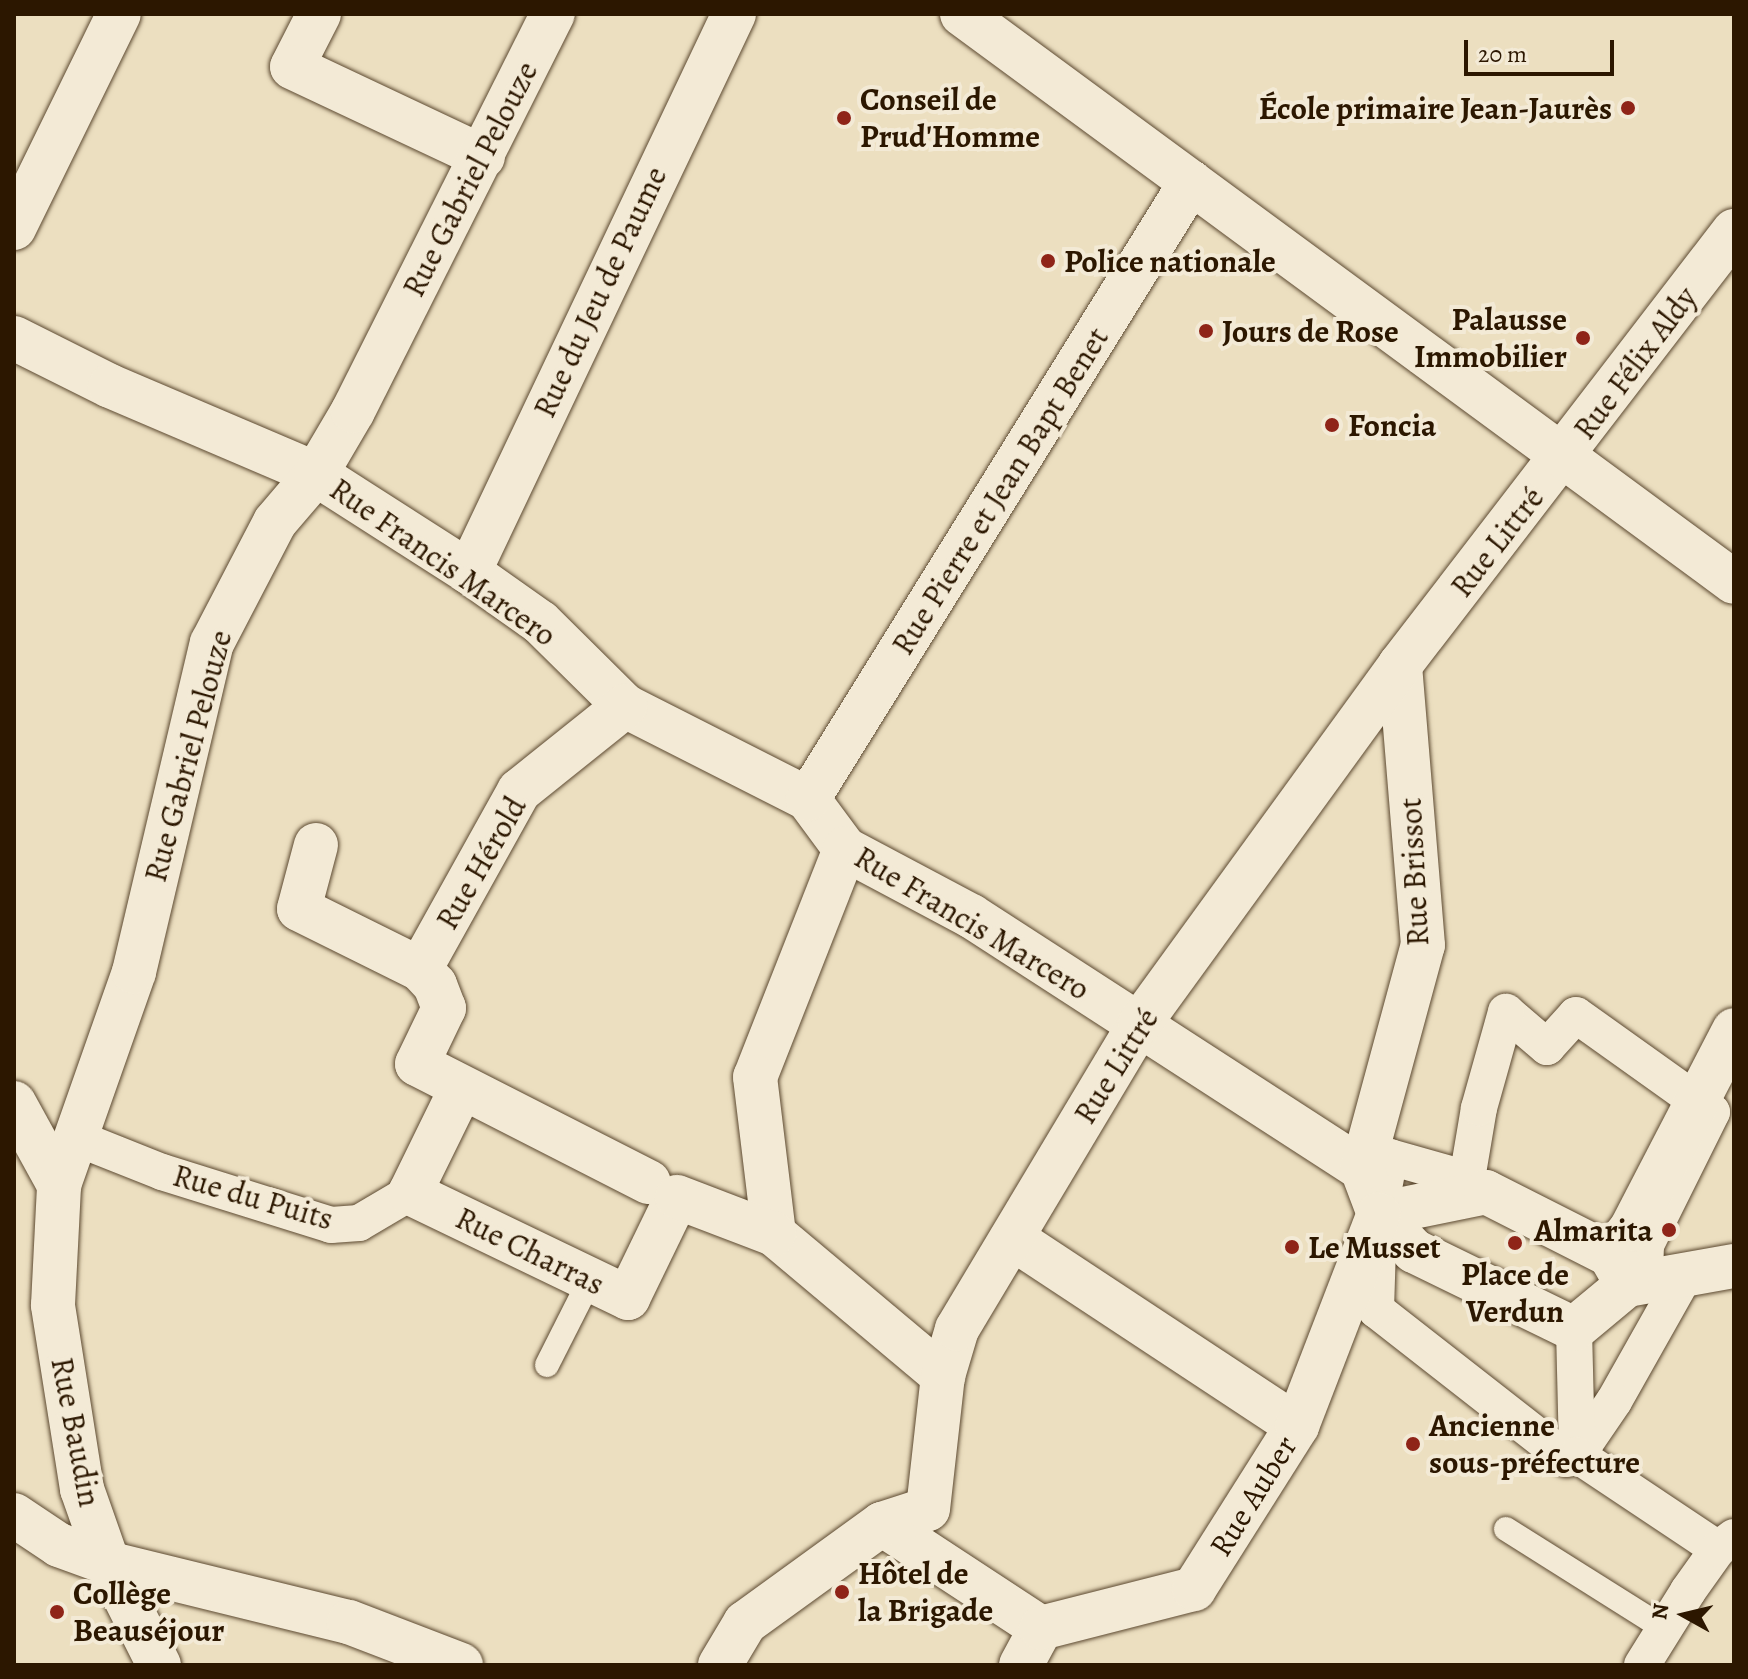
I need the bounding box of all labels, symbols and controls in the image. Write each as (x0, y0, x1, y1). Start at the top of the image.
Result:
scale bar (1468, 24, 1618, 74)
text: 20 m (1478, 38, 1527, 70)
street label: Rue Gabriel Pelouze (394, 55, 546, 303)
place label: Conseil de Prud'Homme (860, 81, 1040, 156)
place label: École primaire Jean-Jaurès (1259, 89, 1612, 127)
marker: École primaire Jean-Jaurès (1619, 99, 1637, 117)
marker: Conseil de Prud'Homme (835, 109, 853, 127)
street label: Rue du Jeu de Paume (525, 160, 675, 424)
place label: Police nationale (1064, 242, 1276, 280)
marker: Police nationale (1039, 252, 1057, 270)
street label: Rue Félix Aldy (1565, 279, 1705, 447)
place label: Palausse Immobilier (1414, 301, 1567, 376)
place label: Jours de Rose (1222, 312, 1399, 350)
street label: Rue Pierre et Jean Bapt Benet (883, 320, 1117, 662)
marker: Jours de Rose (1197, 322, 1215, 340)
marker: Palausse Immobilier (1574, 329, 1592, 347)
place label: Foncia (1348, 406, 1437, 444)
marker: Foncia (1323, 416, 1341, 434)
street label: Rue Francis Marcero (322, 470, 564, 654)
street label: Rue Littré (1442, 479, 1552, 605)
street label: Rue Gabriel Pelouze (136, 626, 240, 886)
street label: Rue Hérold (428, 790, 534, 936)
street label: Rue Brissot (1391, 797, 1437, 947)
street label: Rue Francis Marcero (847, 838, 1097, 1008)
street label: Rue Littré (1065, 1001, 1167, 1131)
street label: Rue du Puits (168, 1156, 338, 1238)
street label: Rue Charras (449, 1199, 611, 1303)
place label: Almarita (1534, 1211, 1653, 1249)
marker: Almarita (1660, 1221, 1678, 1239)
place label: Le Musset (1308, 1228, 1441, 1266)
marker: Place de Verdun (1506, 1234, 1524, 1252)
marker: Le Musset (1283, 1238, 1301, 1256)
place label: Place de Verdun (1461, 1256, 1569, 1331)
street label: Rue Baudin (43, 1354, 109, 1510)
place label: Ancienne sous-préfecture (1429, 1407, 1640, 1482)
street label: Rue Auber (1201, 1429, 1305, 1563)
marker: Ancienne sous-préfecture (1404, 1435, 1422, 1453)
place label: Hôtel de la Brigade (858, 1555, 993, 1630)
place label: Collège Beauséjour (73, 1575, 224, 1650)
north arrow (1644, 1575, 1724, 1655)
marker: Hôtel de la Brigade (833, 1583, 851, 1601)
text: N (1644, 1602, 1676, 1622)
marker: Collège Beauséjour (48, 1603, 66, 1621)

